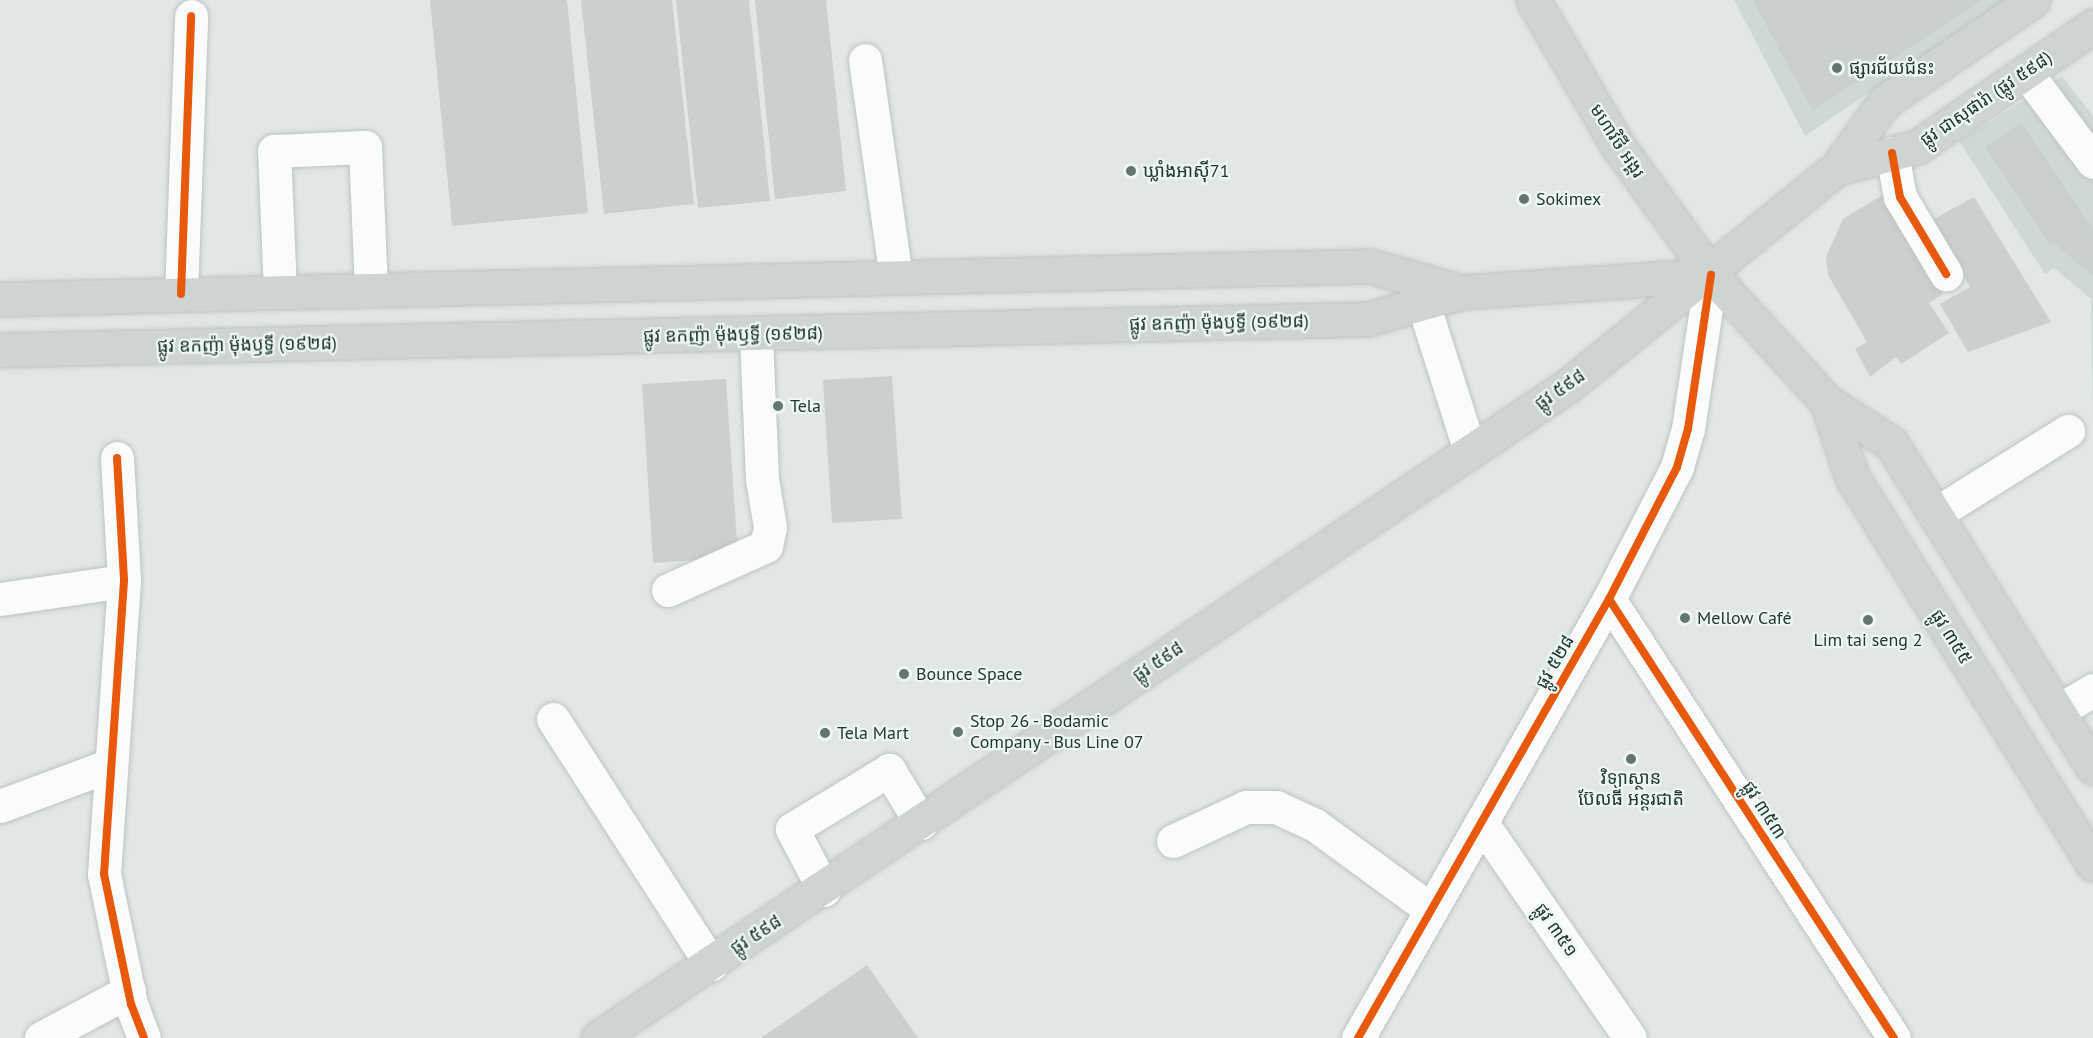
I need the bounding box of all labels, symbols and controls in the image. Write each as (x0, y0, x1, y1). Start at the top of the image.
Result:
street label: ផ្លូវ ជាសុផារ៉ា (ផ្លូវ ៥៩៨) (1916, 47, 2056, 151)
place label: ផ្សារជ័យជំនះ (1849, 57, 1935, 79)
marker: ផ្សារជ័យជំនះ (1830, 61, 1844, 75)
street label: មហាវិថី អង្គរ (1585, 100, 1649, 182)
place label: ឃ្លាំងអាសុី71 (1143, 160, 1229, 182)
marker: ឃ្លាំងអាសុី71 (1124, 164, 1138, 178)
place label: Sokimex (1536, 188, 1601, 210)
marker: Sokimex (1517, 192, 1531, 206)
street label: ផ្លូវ ឧកញ៉ា ម៉ុងឫទ្ធី (១៩២៨) (1129, 311, 1309, 335)
street label: ផ្លូវ ឧកញ៉ា ម៉ុងឫទ្ធី (១៩២៨) (643, 323, 823, 347)
street label: ផ្លូវ ឧកញ៉ា ម៉ុងឫទ្ធី (១៩២៨) (157, 333, 337, 357)
street label: ផ្លូវ ៥៩៨ (1531, 365, 1589, 415)
place label: Tela (790, 395, 821, 417)
marker: Tela (771, 399, 785, 413)
street label: ផ្លូវ ៣៥៥ (1926, 606, 1976, 668)
place label: Mellow Café (1697, 607, 1792, 629)
marker: Mellow Café (1678, 611, 1692, 625)
marker: Lim tai seng 2 (1861, 613, 1875, 627)
place label: Lim tai seng 2 (1813, 629, 1923, 651)
street label: ផ្លូវ ៥២៨ (1531, 631, 1579, 693)
street label: ផ្លូវ ៥៩៨ (1129, 637, 1187, 687)
place label: Bounce Space (916, 663, 1022, 685)
marker: Bounce Space (897, 667, 911, 681)
place label: Stop 26 - Bodamic Company - Bus Line 07 (970, 711, 1147, 754)
place label: Tela Mart (837, 722, 909, 744)
marker: Stop 26 - Bodamic Company - Bus Line 07 (951, 725, 965, 739)
marker: Tela Mart (818, 726, 832, 740)
marker: វិទ្យាស្ថាន ប៊ែលធី អន្ដរជាតិ (1624, 752, 1638, 766)
place label: វិទ្យាស្ថាន ប៊ែលធី អន្ដរជាតិ (1578, 768, 1684, 810)
street label: ផ្លូវ ៣៥៣ (1737, 777, 1791, 843)
street label: ផ្លូវ ៣៥១ (1530, 899, 1582, 961)
street label: ផ្លូវ ៥៩៨ (726, 911, 786, 959)

